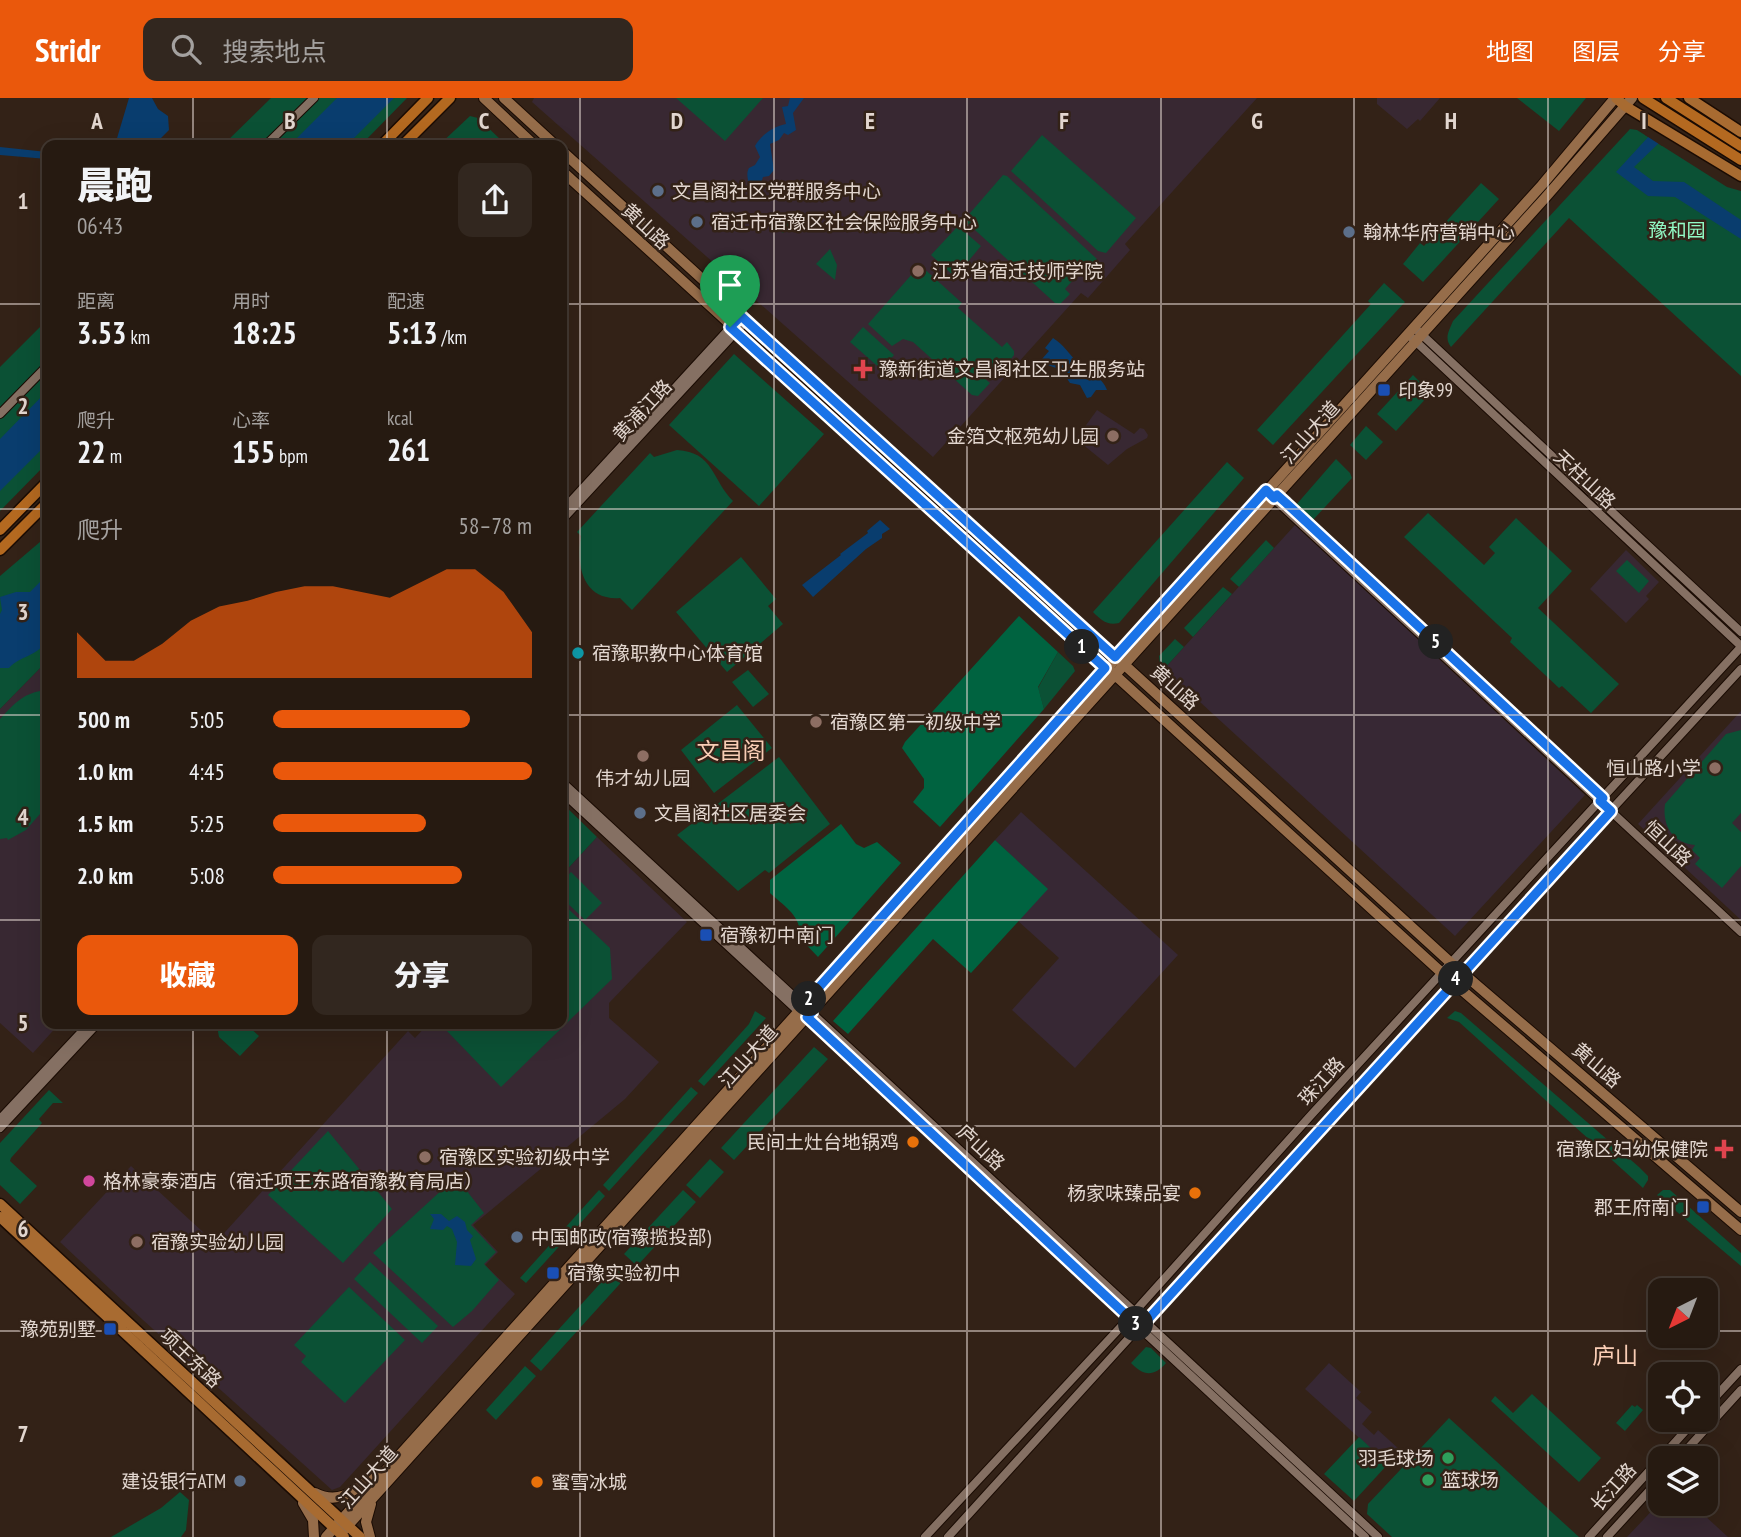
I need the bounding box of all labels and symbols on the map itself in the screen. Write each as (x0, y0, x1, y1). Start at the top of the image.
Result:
text: A (90, 106, 103, 135)
text: B (284, 106, 296, 135)
text: C (479, 106, 490, 135)
text: D (671, 106, 683, 135)
text: E (865, 106, 875, 135)
text: F (1059, 106, 1069, 135)
text: G (1251, 106, 1263, 135)
text: H (1445, 106, 1457, 135)
text: I (1641, 106, 1647, 135)
place label: 文昌阁社区党群服务中心 (672, 179, 881, 203)
marker: 文昌阁社区党群服务中心 (650, 183, 666, 199)
text: 1 (18, 186, 29, 215)
street label: 黄山路 (617, 198, 675, 254)
place label: 宿迁市宿豫区社会保险服务中心 (711, 210, 977, 234)
marker: 宿迁市宿豫区社会保险服务中心 (689, 214, 705, 230)
park label: 豫和园 (1648, 218, 1706, 242)
place label: 翰林华府营销中心 (1363, 220, 1515, 244)
marker: 翰林华府营销中心 (1341, 224, 1357, 240)
pin (700, 255, 760, 327)
place label: 江苏省宿迁技师学院 (932, 259, 1103, 283)
marker: 江苏省宿迁技师学院 (910, 263, 926, 279)
place label: 豫新街道文昌阁社区卫生服务站 (879, 357, 1145, 381)
marker: 豫新街道文昌阁社区卫生服务站 (853, 359, 873, 379)
street label: 黄浦江路 (607, 374, 677, 446)
place label: 印象99 (1398, 378, 1453, 402)
marker: 印象99 (1376, 382, 1392, 398)
text: 2 (18, 391, 29, 420)
street label: 江山大道 (1276, 396, 1344, 468)
place label: 金箔文枢苑幼儿园 (947, 424, 1099, 448)
marker: 金箔文枢苑幼儿园 (1105, 428, 1121, 444)
street label: 天柱山路 (1549, 444, 1621, 514)
text: 3 (18, 597, 29, 626)
pin: 5 (1418, 624, 1454, 660)
pin: 1 (1064, 630, 1100, 664)
place label: 宿豫职教中心体育馆 (592, 641, 763, 665)
marker: 宿豫职教中心体育馆 (570, 645, 586, 661)
street label: 黄山路 (1146, 659, 1204, 715)
place label: 宿豫区第一初级中学 (830, 710, 1001, 734)
marker: 宿豫区第一初级中学 (808, 714, 824, 730)
district label: 文昌阁 (697, 736, 766, 765)
marker: 伟才幼儿园 (635, 748, 651, 764)
place label: 恒山路小学 (1606, 756, 1701, 780)
marker: 恒山路小学 (1707, 760, 1723, 776)
place label: 伟才幼儿园 (595, 766, 691, 790)
place label: 文昌阁社区居委会 (654, 801, 806, 825)
text: 4 (18, 802, 29, 831)
marker: 文昌阁社区居委会 (632, 805, 648, 821)
street label: 恒山路 (1639, 815, 1697, 871)
place label: 宿豫初中南门 (720, 923, 834, 947)
marker: 宿豫初中南门 (698, 927, 714, 943)
pin: 4 (1438, 962, 1474, 996)
pin: 2 (792, 982, 826, 1016)
text: 5 (18, 1008, 29, 1037)
street label: 江山大道 (714, 1020, 782, 1092)
street label: 黄山路 (1568, 1037, 1626, 1093)
street label: 珠江路 (1293, 1052, 1349, 1110)
street label: 庐山路 (952, 1119, 1010, 1175)
place label: 民间土灶台地锅鸡 (747, 1130, 899, 1154)
marker: 民间土灶台地锅鸡 (905, 1134, 921, 1150)
place label: 宿豫区妇幼保健院 (1556, 1137, 1708, 1161)
marker: 宿豫区妇幼保健院 (1714, 1139, 1734, 1159)
place label: 宿豫区实验初级中学 (439, 1145, 610, 1169)
marker: 宿豫区实验初级中学 (417, 1149, 433, 1165)
place label: 格林豪泰酒店（宿迁项王东路宿豫教育局店） (103, 1169, 483, 1193)
marker: 格林豪泰酒店（宿迁项王东路宿豫教育局店） (81, 1173, 97, 1189)
place label: 杨家味臻品宴 (1067, 1181, 1181, 1205)
marker: 杨家味臻品宴 (1187, 1185, 1203, 1201)
place label: 郡王府南门 (1594, 1195, 1689, 1219)
marker: 郡王府南门 (1695, 1199, 1711, 1215)
text: 6 (18, 1214, 29, 1243)
place label: 中国邮政(宿豫揽投部) (531, 1225, 711, 1249)
marker: 中国邮政(宿豫揽投部) (509, 1229, 525, 1245)
place label: 宿豫实验幼儿园 (151, 1230, 284, 1254)
marker: 宿豫实验幼儿园 (129, 1234, 145, 1250)
place label: 宿豫实验初中 (567, 1261, 681, 1285)
marker: 宿豫实验初中 (545, 1265, 561, 1281)
north arrow (1648, 1278, 1718, 1348)
pin: 3 (1118, 1306, 1154, 1342)
place label: 豫苑别墅 (20, 1317, 96, 1341)
marker: 豫苑别墅 (102, 1321, 118, 1337)
street label: 项王东路 (155, 1323, 227, 1393)
district label: 庐山 (1592, 1341, 1638, 1370)
text: 7 (18, 1419, 29, 1448)
street label: 江山大道 (334, 1441, 402, 1513)
place label: 羽毛球场 (1358, 1446, 1434, 1470)
marker: 羽毛球场 (1440, 1450, 1456, 1466)
street label: 长江路 (1585, 1458, 1641, 1516)
place label: 篮球场 (1442, 1468, 1499, 1492)
place label: 建设银行ATM (121, 1469, 226, 1493)
place label: 蜜雪冰城 (551, 1470, 627, 1494)
marker: 篮球场 (1420, 1472, 1436, 1488)
marker: 建设银行ATM (232, 1473, 248, 1489)
marker: 蜜雪冰城 (529, 1474, 545, 1490)

